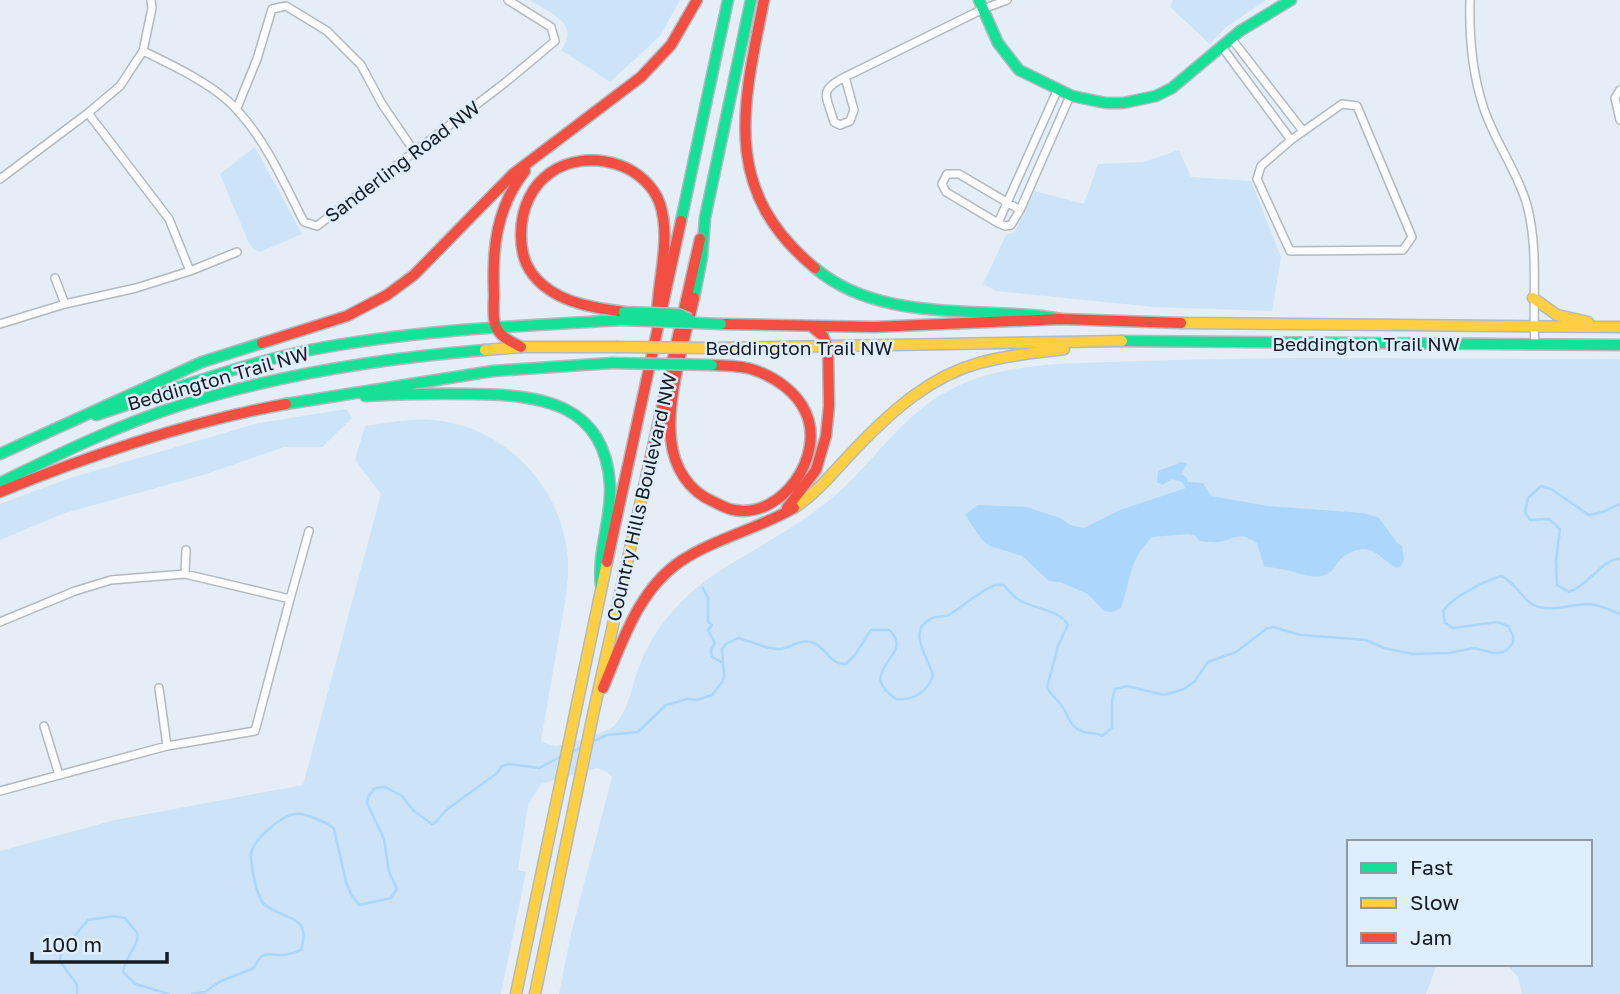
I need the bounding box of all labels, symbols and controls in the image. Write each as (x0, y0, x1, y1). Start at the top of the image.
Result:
street label: Sanderling Road NW (320, 95, 484, 227)
street label: Beddington Trail NW (1272, 332, 1460, 355)
street label: Beddington Trail NW (705, 336, 893, 359)
street label: Beddington Trail NW (125, 341, 311, 415)
street label: Country Hills Boulevard NW (601, 371, 681, 623)
legend (1347, 840, 1592, 966)
text: Fast (1410, 854, 1453, 880)
text: Slow (1410, 889, 1459, 915)
scale bar (32, 920, 166, 964)
text: Jam (1410, 924, 1452, 950)
text: 100 m (42, 931, 102, 957)

